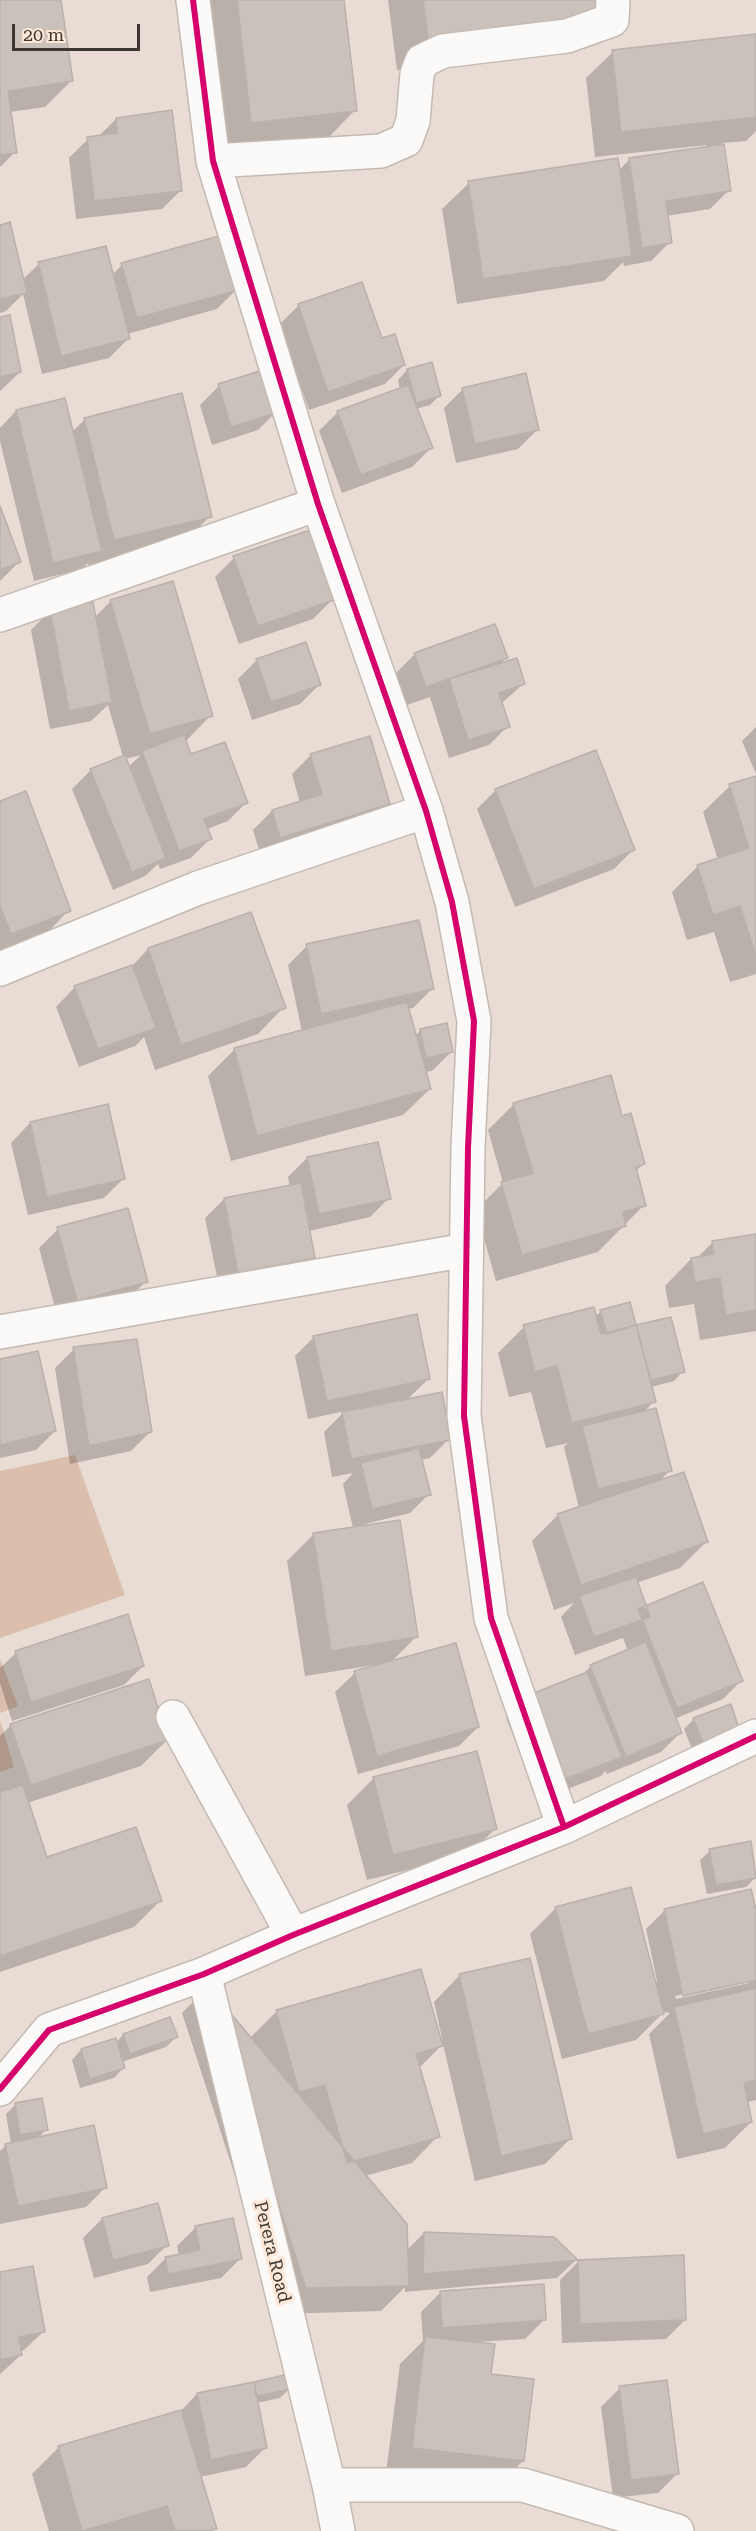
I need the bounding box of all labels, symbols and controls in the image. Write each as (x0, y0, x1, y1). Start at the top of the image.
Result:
scale bar (15, 12, 142, 50)
text: 20 m (23, 24, 64, 45)
street label: Perera Road (249, 2199, 295, 2305)

